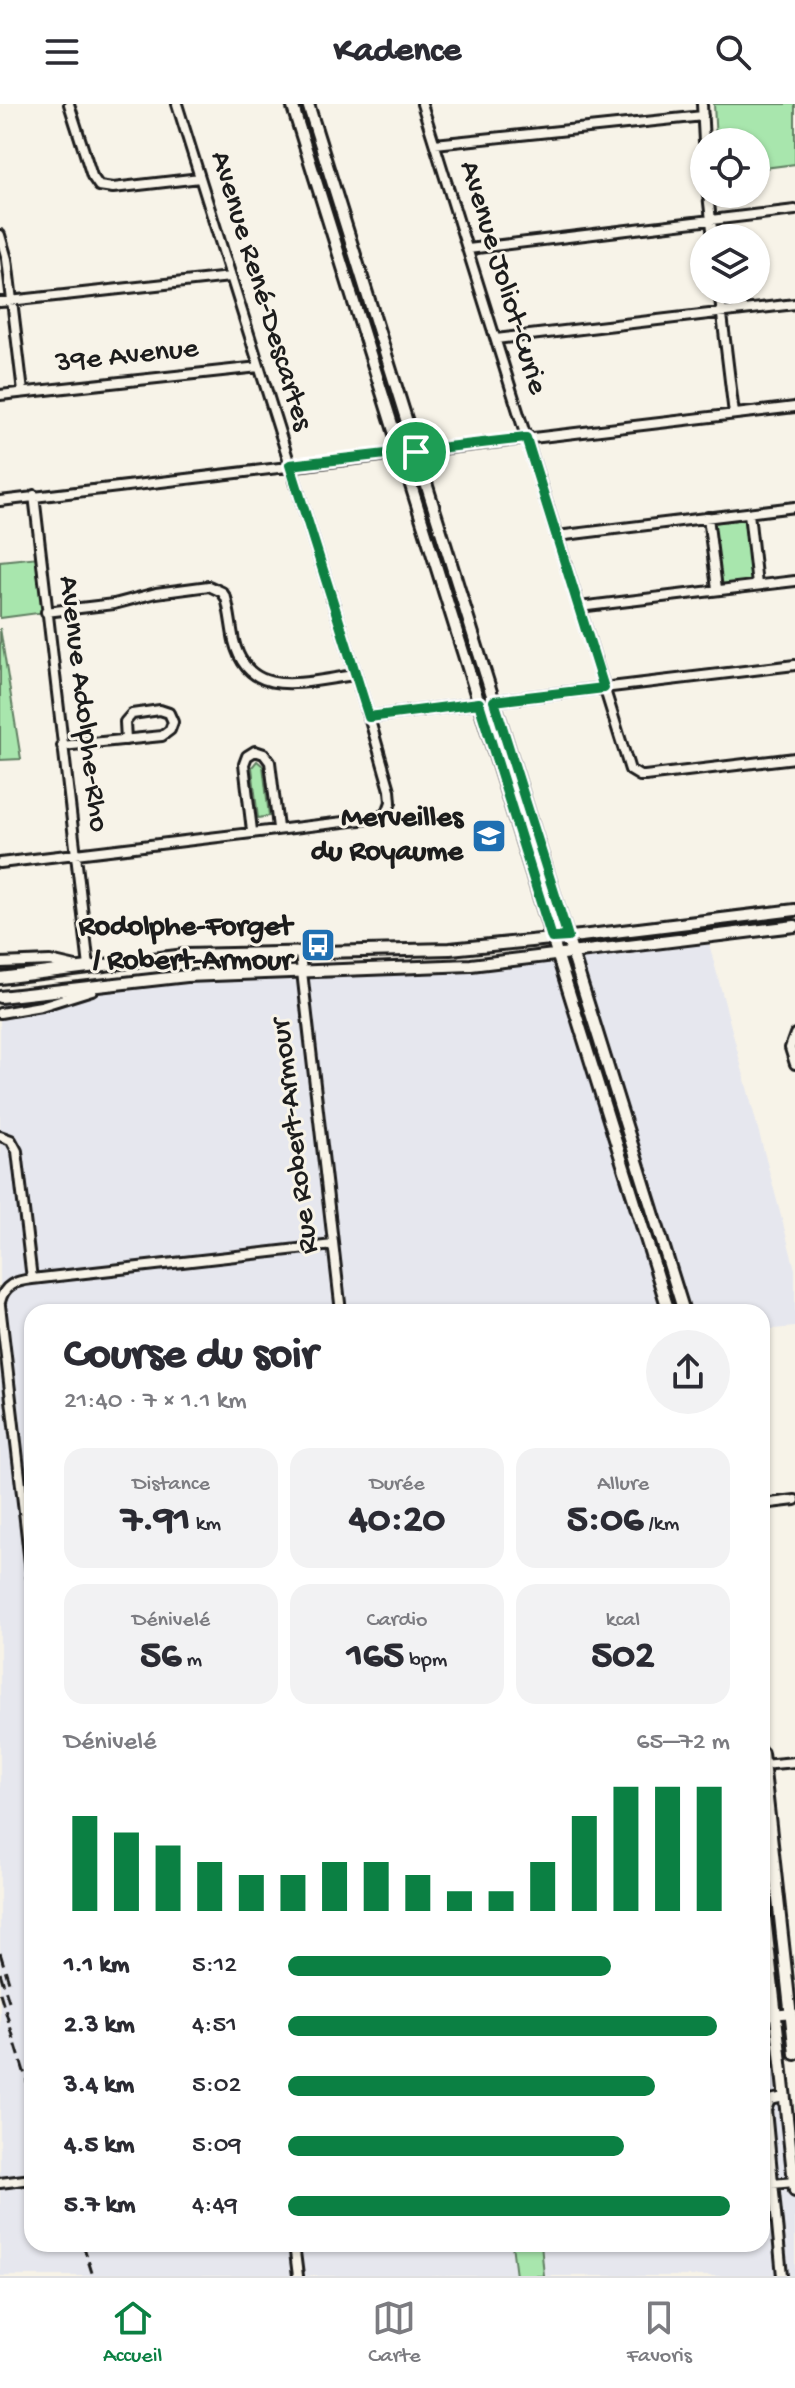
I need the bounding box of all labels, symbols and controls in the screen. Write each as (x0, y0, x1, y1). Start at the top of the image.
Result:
icon: menu (40, 30, 84, 74)
icon: search (711, 30, 755, 74)
text: Kadence (334, 31, 461, 74)
map controls (690, 128, 770, 304)
button: locate (690, 128, 770, 208)
street label: Avenue René-Descartes (201, 147, 319, 436)
street label: Avenue Joliot-Curie (450, 157, 554, 399)
button: layers (690, 224, 770, 304)
street label: 39e Avenue (53, 332, 201, 382)
pin (382, 418, 450, 486)
icon: arrive (394, 430, 438, 474)
street label: Avenue Adolphe-Rho (49, 574, 115, 834)
place label: Merveilles du Royaume (311, 802, 465, 871)
school or university icon: Merveilles du Royaume (470, 817, 508, 855)
place label: Rodolphe-Forget / Robert-Armour (78, 911, 295, 980)
bus stop icon: Rodolphe-Forget / Robert-Armour (299, 926, 337, 964)
street label: Rue Robert-Armour (264, 1014, 328, 1256)
button: share (646, 1330, 730, 1414)
text: Course du soir (64, 1331, 317, 1383)
text: 21:40 · 7 × 1.1 km (64, 1387, 247, 1418)
text: Distance (132, 1472, 210, 1498)
text: Durée (369, 1472, 425, 1498)
text: Allure (597, 1472, 649, 1498)
text: 7.91 (121, 1498, 190, 1545)
text: 40:20 (349, 1498, 445, 1545)
text: 5:06 (567, 1498, 643, 1545)
text: km (190, 1512, 221, 1538)
text: /km (643, 1512, 679, 1538)
text: Dénivelé (132, 1608, 210, 1634)
text: Cardio (366, 1608, 428, 1634)
text: kcal (606, 1608, 640, 1634)
text: 56 (140, 1634, 181, 1681)
text: 165 (347, 1634, 404, 1681)
text: 502 (591, 1634, 655, 1681)
text: m (181, 1648, 202, 1674)
text: bpm (404, 1648, 447, 1674)
text: Dénivelé (64, 1728, 156, 1759)
text: 65–72 m (636, 1728, 730, 1759)
text: 1.1 km (64, 1951, 129, 1982)
text: 5:12 (192, 1951, 237, 1982)
text: 2.3 km (64, 2011, 135, 2042)
text: 4:51 (192, 2011, 237, 2042)
text: 3.4 km (64, 2071, 134, 2102)
text: 5:02 (192, 2071, 241, 2102)
text: 4.5 km (64, 2131, 134, 2162)
text: 5:09 (192, 2131, 242, 2162)
text: 5.7 km (64, 2191, 136, 2222)
text: 4:49 (192, 2191, 238, 2222)
tab: Accueil (103, 2296, 162, 2370)
tab: Carte (368, 2296, 421, 2370)
tab: Favoris (627, 2296, 692, 2370)

